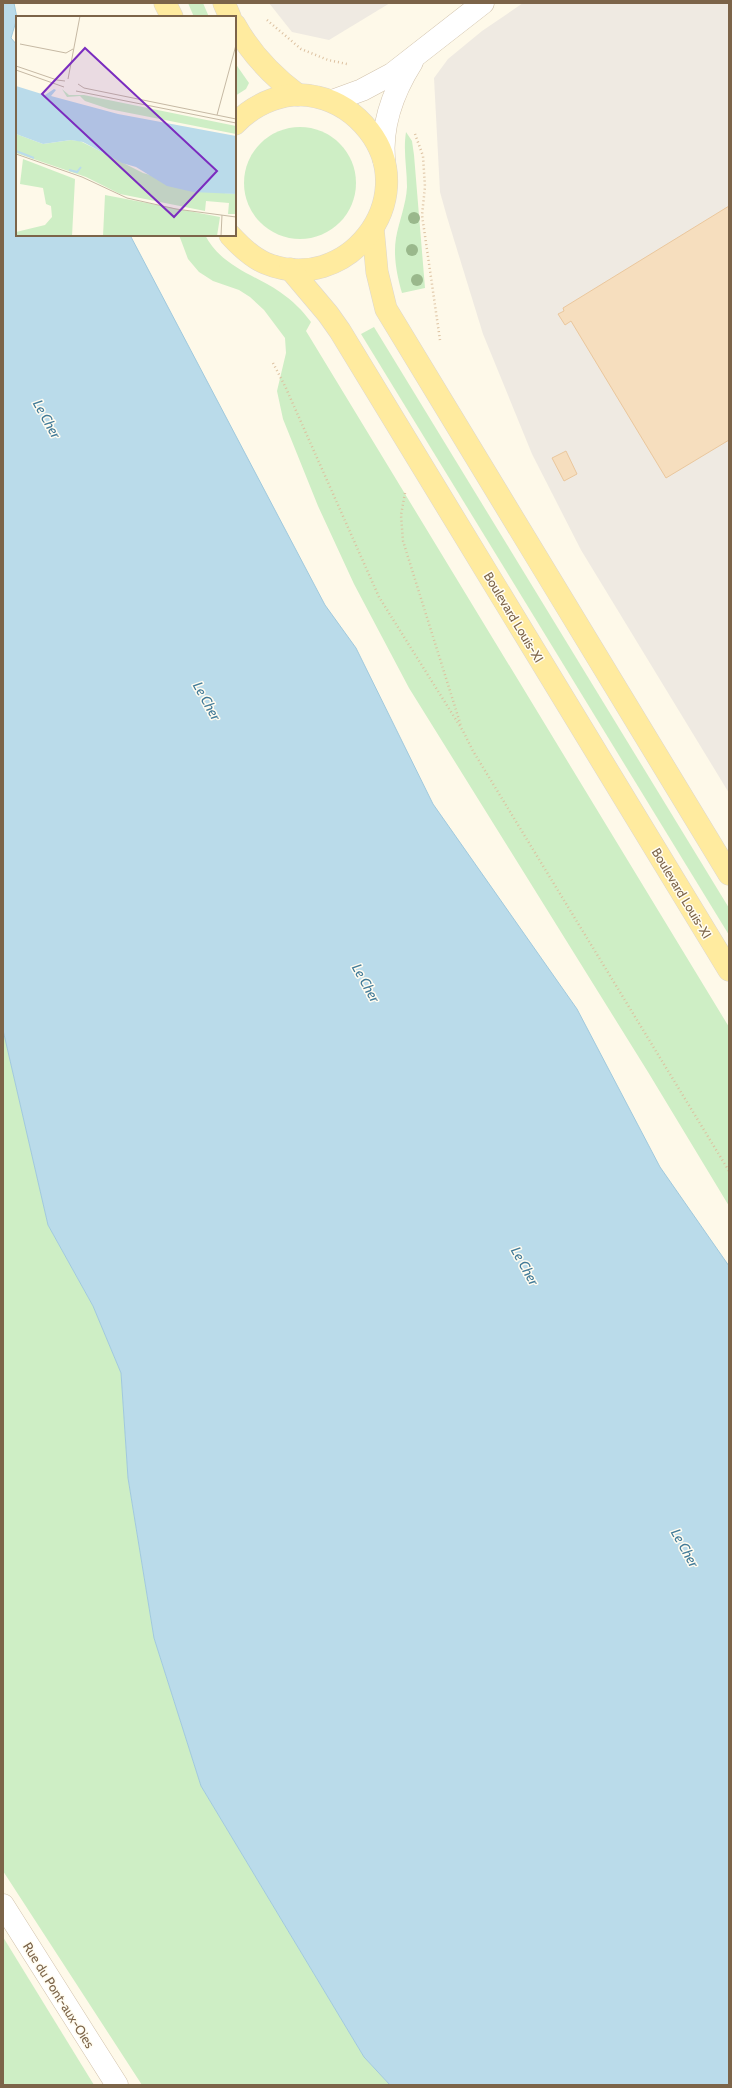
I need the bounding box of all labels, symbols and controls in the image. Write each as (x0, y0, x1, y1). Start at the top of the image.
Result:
inset map (16, 16, 236, 236)
water label: Le Cher (29, 397, 65, 442)
street label: Boulevard Louis-XI (481, 569, 547, 665)
water label: Le Cher (189, 679, 225, 724)
street label: Boulevard Louis-XI (649, 845, 715, 941)
water label: Le Cher (348, 961, 384, 1006)
water label: Le Cher (507, 1244, 543, 1289)
water label: Le Cher (667, 1526, 703, 1571)
street label: Rue du Pont-aux-Oies (20, 1939, 98, 2051)

